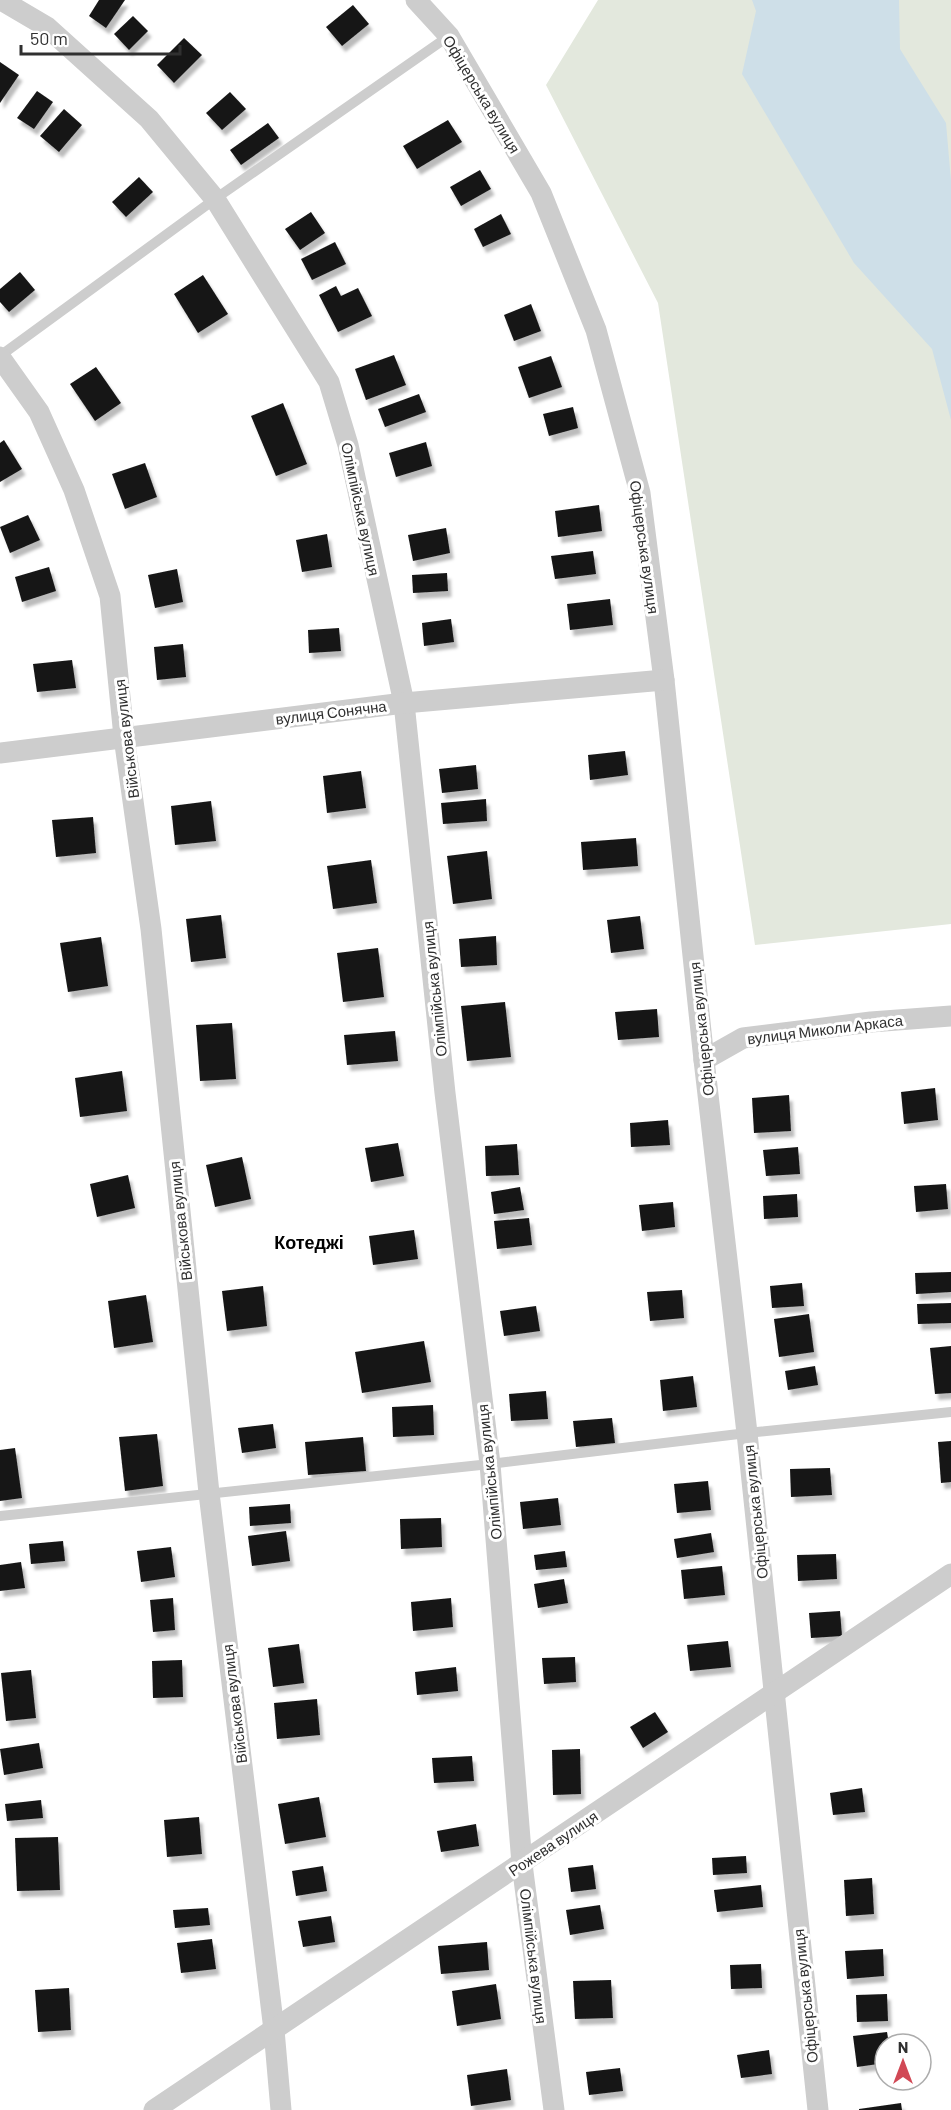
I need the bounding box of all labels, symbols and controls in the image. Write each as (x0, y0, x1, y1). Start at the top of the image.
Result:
scale bar (21, 18, 180, 56)
text: 50 m (30, 27, 68, 49)
street label: Офіцерська вулиця (440, 32, 524, 156)
street label: Олімпійська вулиця (338, 441, 384, 577)
street label: Офіцерська вулиця (627, 479, 663, 615)
street label: Військова вулиця (110, 678, 142, 800)
street label: вулиця Сонячна (274, 696, 388, 728)
street label: Олімпійська вулиця (418, 920, 450, 1058)
street label: Офіцерська вулиця (685, 961, 717, 1097)
street label: вулиця Миколи Аркаса (746, 1010, 905, 1047)
street label: Військова вулиця (165, 1160, 195, 1282)
district label: Котеджі (274, 1231, 344, 1253)
street label: Олімпійська вулиця (473, 1403, 505, 1541)
street label: Офіцерська вулиця (739, 1444, 771, 1580)
street label: Військова вулиця (218, 1643, 250, 1765)
street label: Рожева вулиця (505, 1807, 601, 1879)
street label: Олімпійська вулиця (517, 1887, 551, 2025)
street label: Офіцерська вулиця (789, 1928, 821, 2064)
north arrow (873, 2032, 933, 2092)
text: N (898, 2037, 908, 2056)

